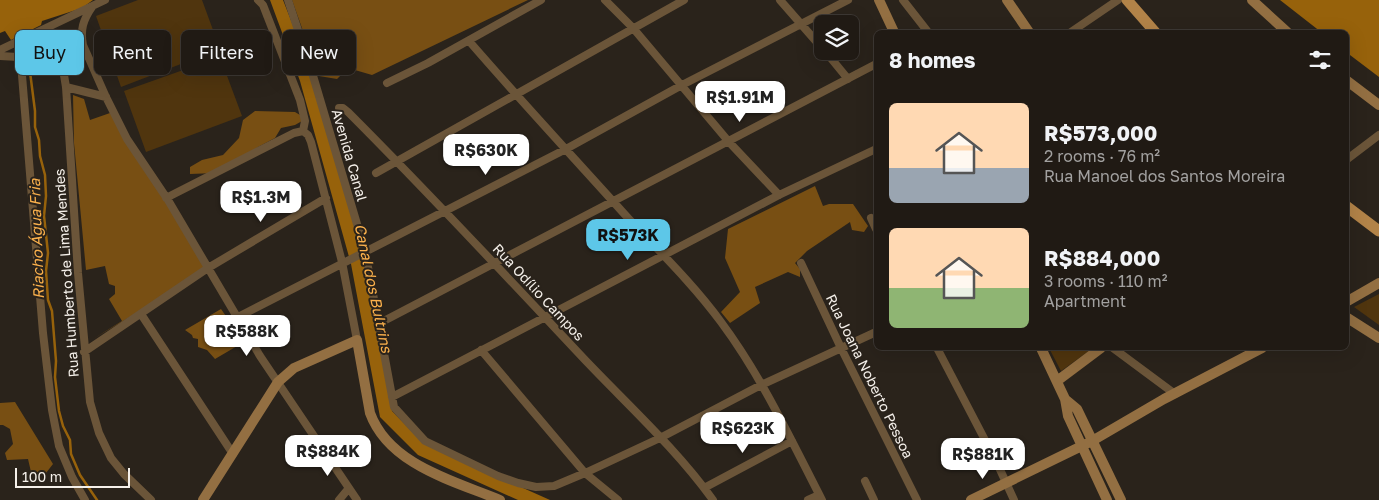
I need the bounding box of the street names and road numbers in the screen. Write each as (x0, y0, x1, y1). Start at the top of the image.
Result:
street label: Avenida Canal (329, 107, 371, 203)
street label: Rua Humberto de Lima Mendes (50, 168, 82, 378)
street label: Rua Odílio Campos (490, 240, 588, 344)
street label: Rua Joana Noberto Pessoa (823, 291, 917, 461)

